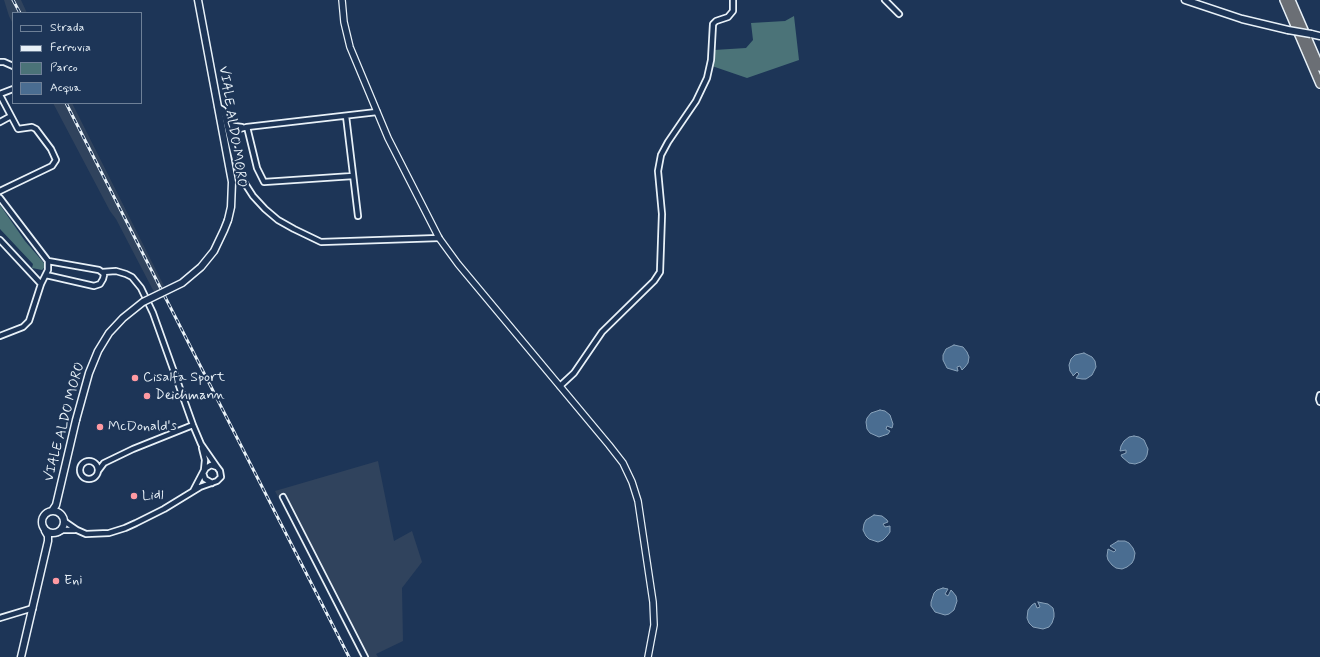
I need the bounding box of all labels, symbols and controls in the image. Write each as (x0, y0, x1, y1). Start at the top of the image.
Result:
legend (12, 12, 142, 104)
text: Strada (50, 20, 84, 36)
text: Ferrovia (50, 40, 91, 56)
text: Parco (50, 60, 78, 76)
street label: VIALE ALDO MORO (214, 65, 250, 189)
text: Acqua (50, 80, 81, 96)
street label: VIALE ALDO MORO (41, 361, 89, 483)
place label: Cisalfa Sport (143, 370, 225, 386)
marker: Cisalfa Sport (130, 373, 140, 383)
place label: Deichmann (155, 388, 225, 404)
marker: Deichmann (142, 391, 152, 401)
place label: McDonald's (108, 419, 177, 435)
marker: McDonald's (95, 422, 105, 432)
place label: Lidl (142, 488, 164, 504)
marker: Lidl (129, 491, 139, 501)
place label: Eni (64, 573, 82, 589)
marker: Eni (51, 576, 61, 586)

